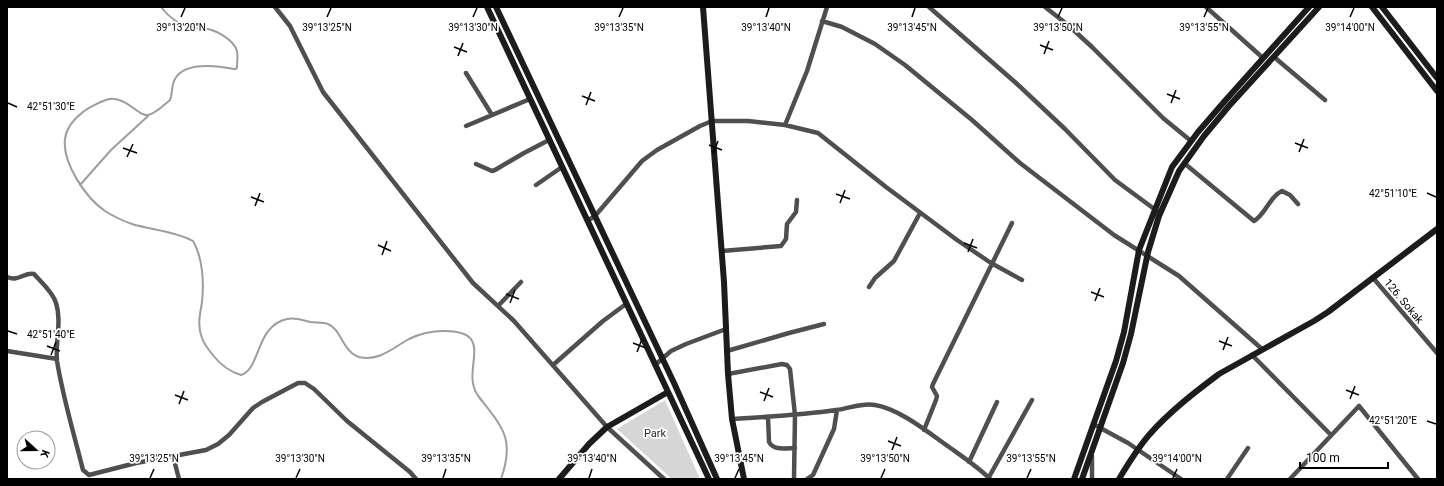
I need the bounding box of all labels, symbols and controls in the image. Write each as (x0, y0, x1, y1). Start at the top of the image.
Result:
text: 39°13'20"N (156, 22, 206, 33)
text: 39°13'25"N (302, 22, 352, 33)
text: 39°13'30"N (448, 22, 498, 33)
text: 39°13'35"N (594, 22, 644, 33)
text: 39°13'40"N (741, 22, 791, 33)
text: 39°13'45"N (887, 22, 937, 33)
text: 39°13'50"N (1033, 22, 1083, 33)
text: 39°13'55"N (1179, 22, 1229, 33)
text: 39°14'00"N (1325, 22, 1375, 33)
text: 42°51'30"E (27, 101, 75, 112)
text: 42°51'10"E (1369, 188, 1417, 199)
street label: 126. Sokak (1381, 276, 1426, 327)
text: 42°51'40"E (27, 329, 75, 340)
text: 42°51'20"E (1369, 415, 1417, 426)
park label: Park (644, 427, 667, 440)
north arrow (16, 430, 56, 470)
scale bar (1300, 444, 1388, 470)
text: K (37, 448, 52, 460)
text: 100 m (1306, 451, 1340, 465)
text: 39°13'25"N (129, 453, 179, 464)
text: 39°13'30"N (275, 453, 325, 464)
text: 39°13'35"N (421, 453, 471, 464)
text: 39°13'40"N (567, 453, 617, 464)
text: 39°13'45"N (714, 453, 764, 464)
text: 39°13'50"N (860, 453, 910, 464)
text: 39°13'55"N (1006, 453, 1056, 464)
text: 39°14'00"N (1152, 453, 1202, 464)

